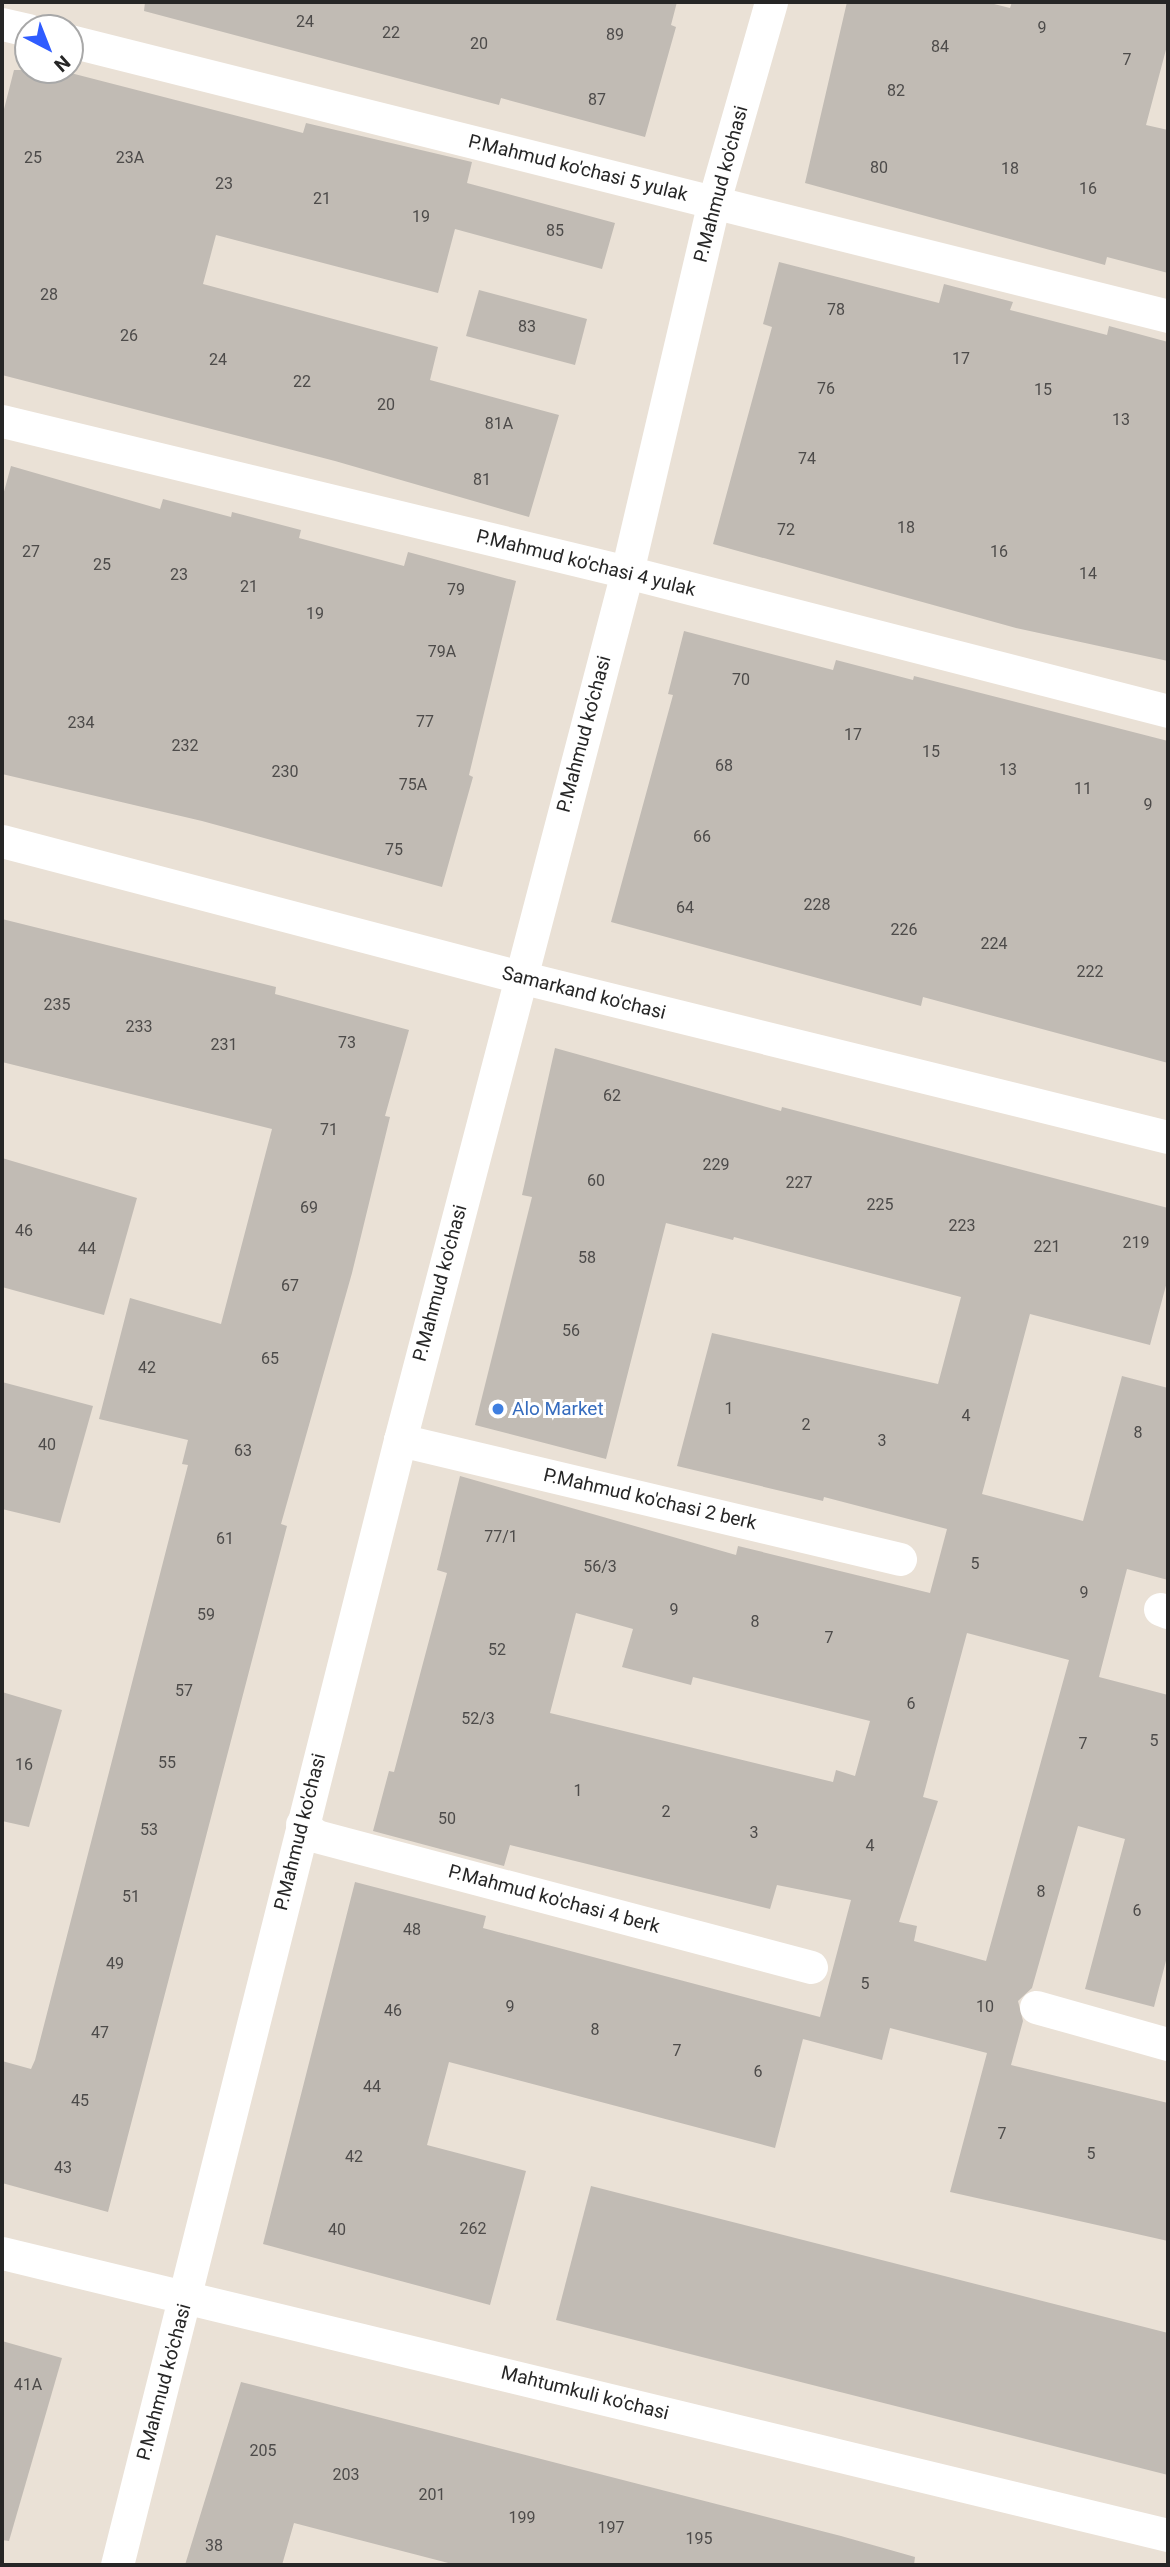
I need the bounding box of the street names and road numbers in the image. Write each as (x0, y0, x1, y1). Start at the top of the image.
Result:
street label: P.Mahmud ko'chasi (689, 103, 753, 265)
street label: P.Mahmud ko'chasi 5 yulak (466, 130, 690, 206)
street label: P.Mahmud ko'chasi 4 yulak (474, 525, 698, 601)
street label: P.Mahmud ko'chasi (552, 653, 616, 815)
street label: Samarkand ko'chasi (500, 962, 668, 1024)
street label: P.Mahmud ko'chasi (408, 1202, 472, 1364)
street label: P.Mahmud ko'chasi 2 berk (541, 1463, 759, 1535)
street label: P.Mahmud ko'chasi (269, 1751, 331, 1913)
street label: P.Mahmud ko'chasi 4 berk (446, 1860, 662, 1938)
street label: P.Mahmud ko'chasi (132, 2301, 196, 2463)
street label: Mahtumkuli ko'chasi (499, 2361, 671, 2425)

